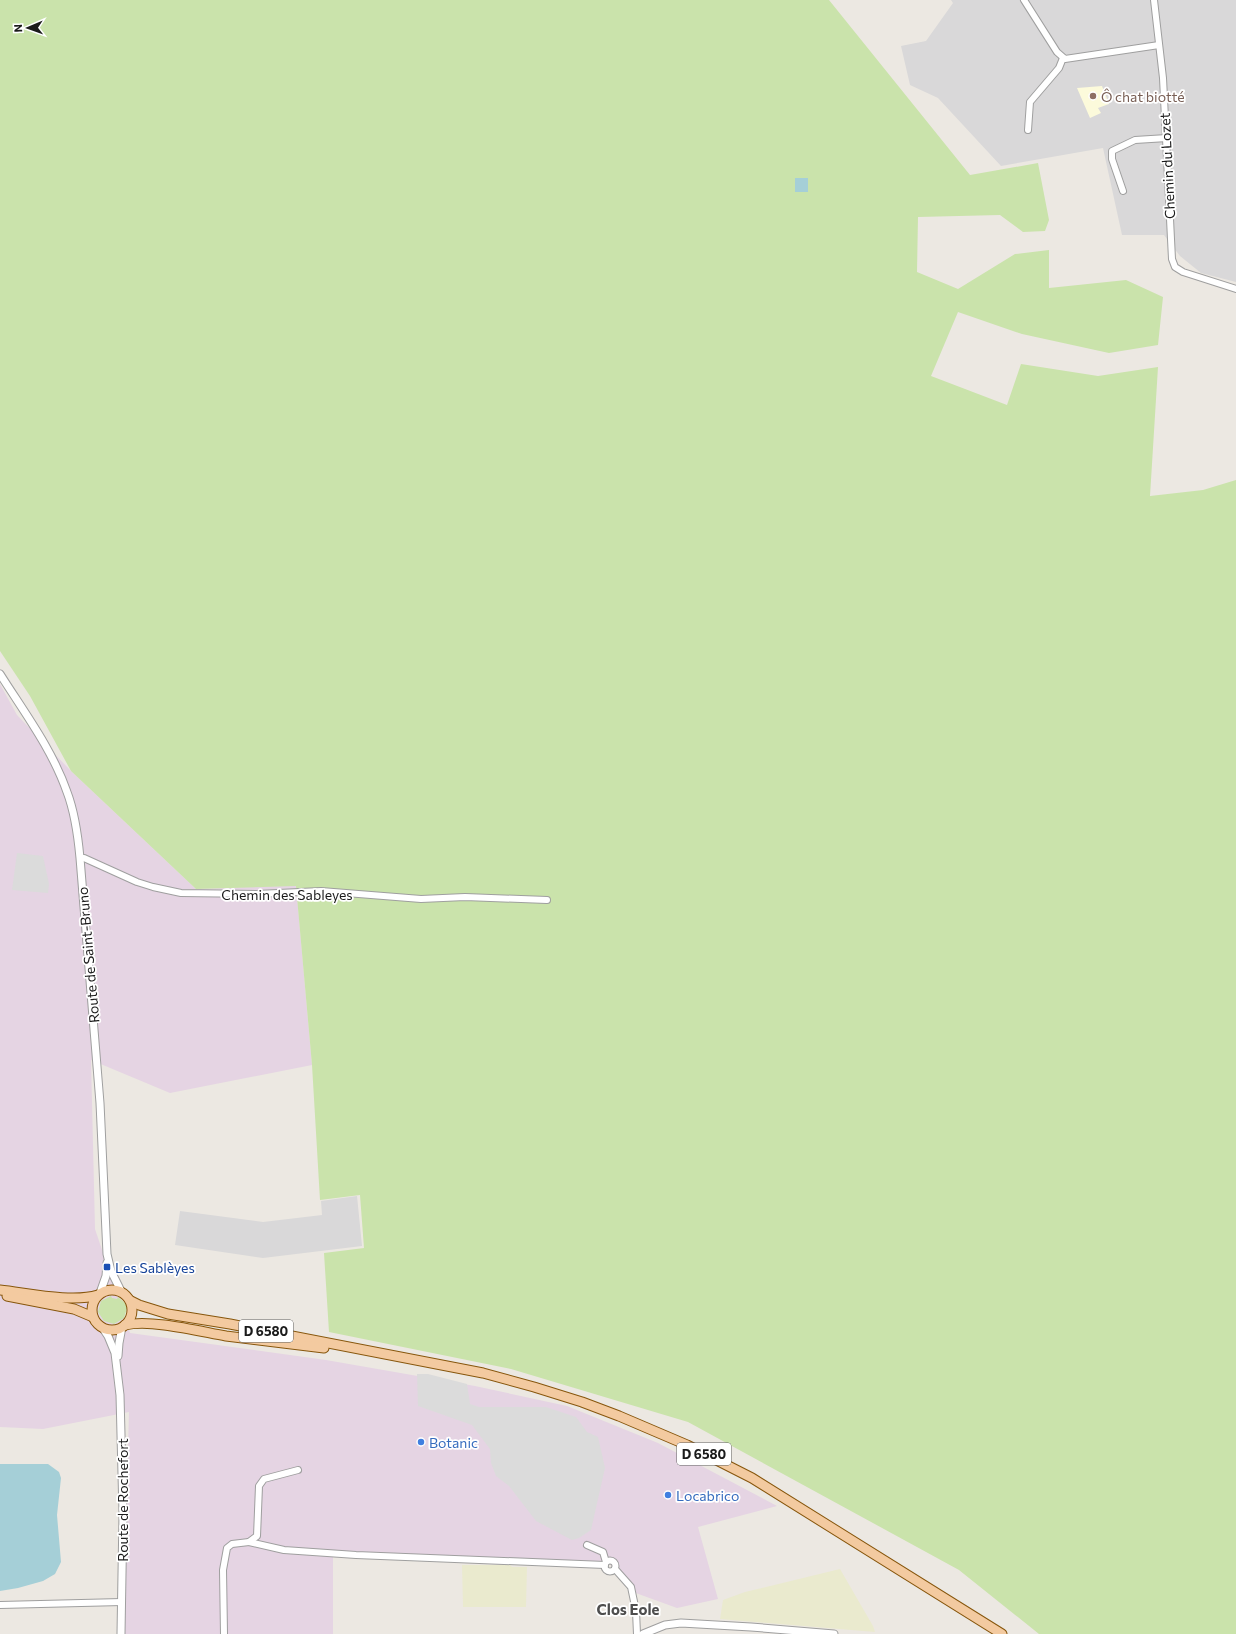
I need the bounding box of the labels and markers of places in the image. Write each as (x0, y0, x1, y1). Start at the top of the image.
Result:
place label: Ô chat biotté (1101, 88, 1185, 105)
marker: Ô chat biotté (1088, 91, 1098, 101)
place label: Les Sablèyes (115, 1259, 195, 1276)
marker: Les Sablèyes (102, 1262, 112, 1272)
place label: Botanic (429, 1434, 478, 1451)
marker: Botanic (416, 1437, 426, 1447)
place label: Locabrico (676, 1487, 739, 1504)
marker: Locabrico (663, 1490, 673, 1500)

